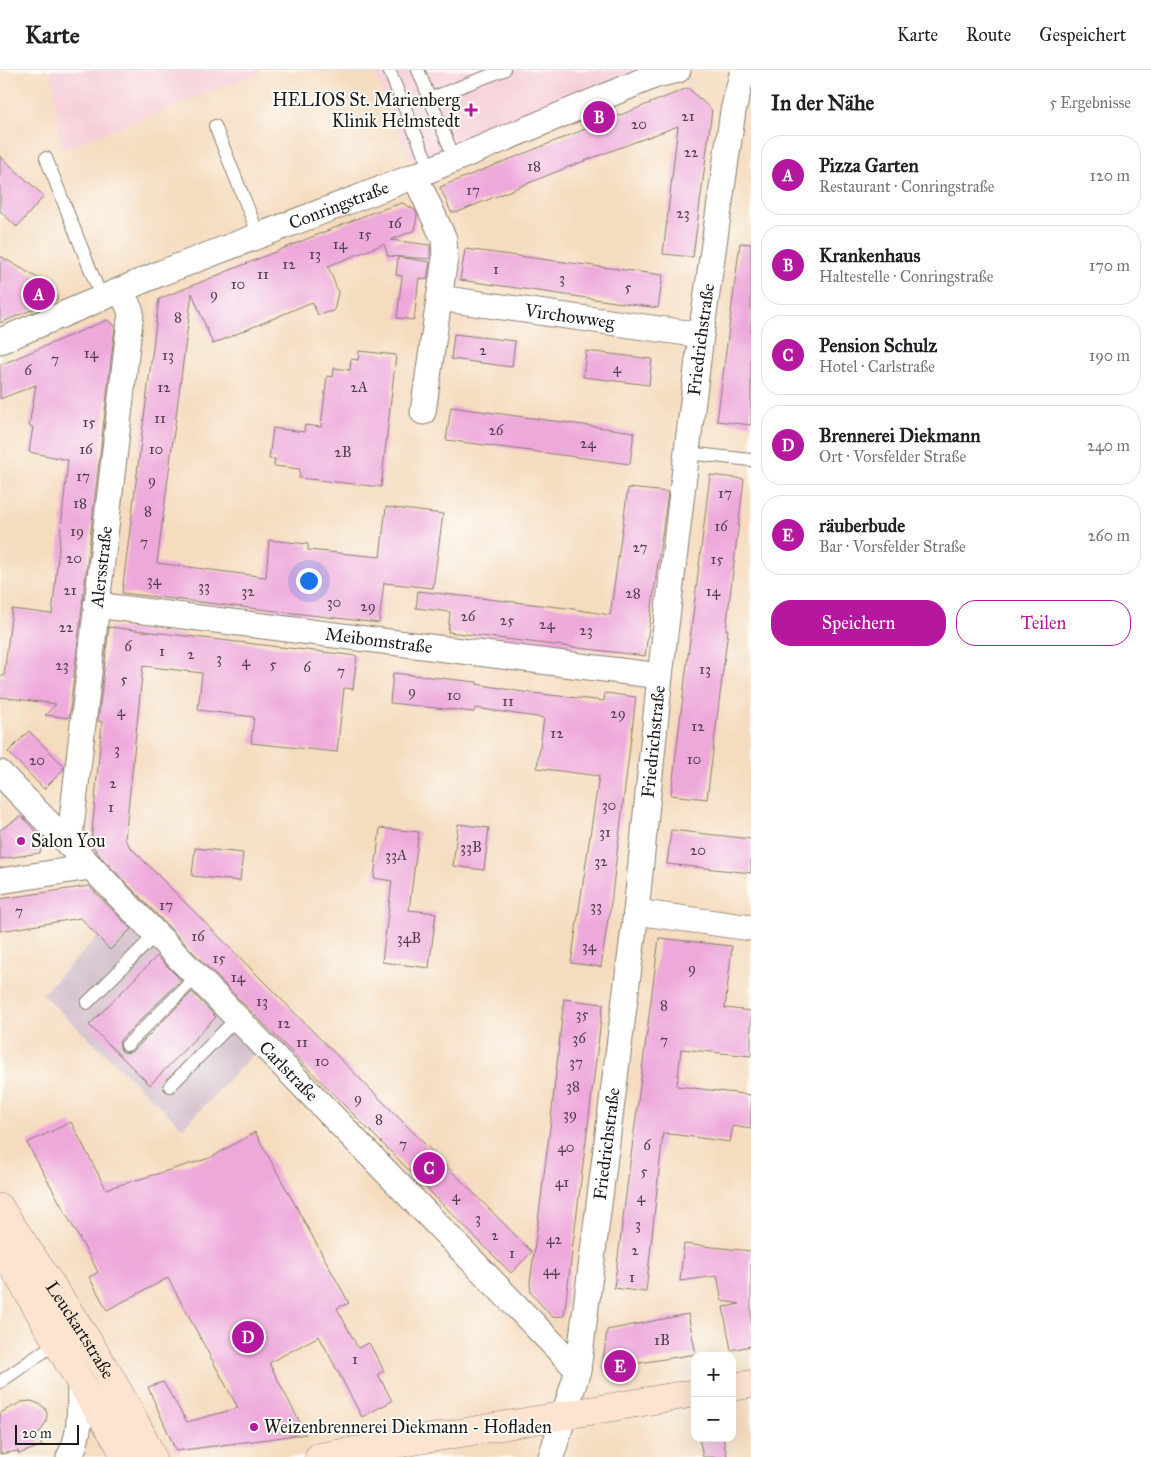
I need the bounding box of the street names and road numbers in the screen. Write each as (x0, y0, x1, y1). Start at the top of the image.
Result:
street label: Conringstraße (286, 176, 392, 234)
street label: Friedrichstraße (683, 282, 719, 397)
street label: Virchowweg (523, 299, 616, 335)
street label: Alersstraße (86, 525, 117, 610)
street label: Meibomstraße (324, 623, 434, 658)
street label: Friedrichstraße (637, 684, 670, 799)
street label: Carlstraße (254, 1036, 323, 1106)
street label: Friedrichstraße (589, 1086, 625, 1201)
street label: Leuckartstraße (41, 1277, 119, 1383)

